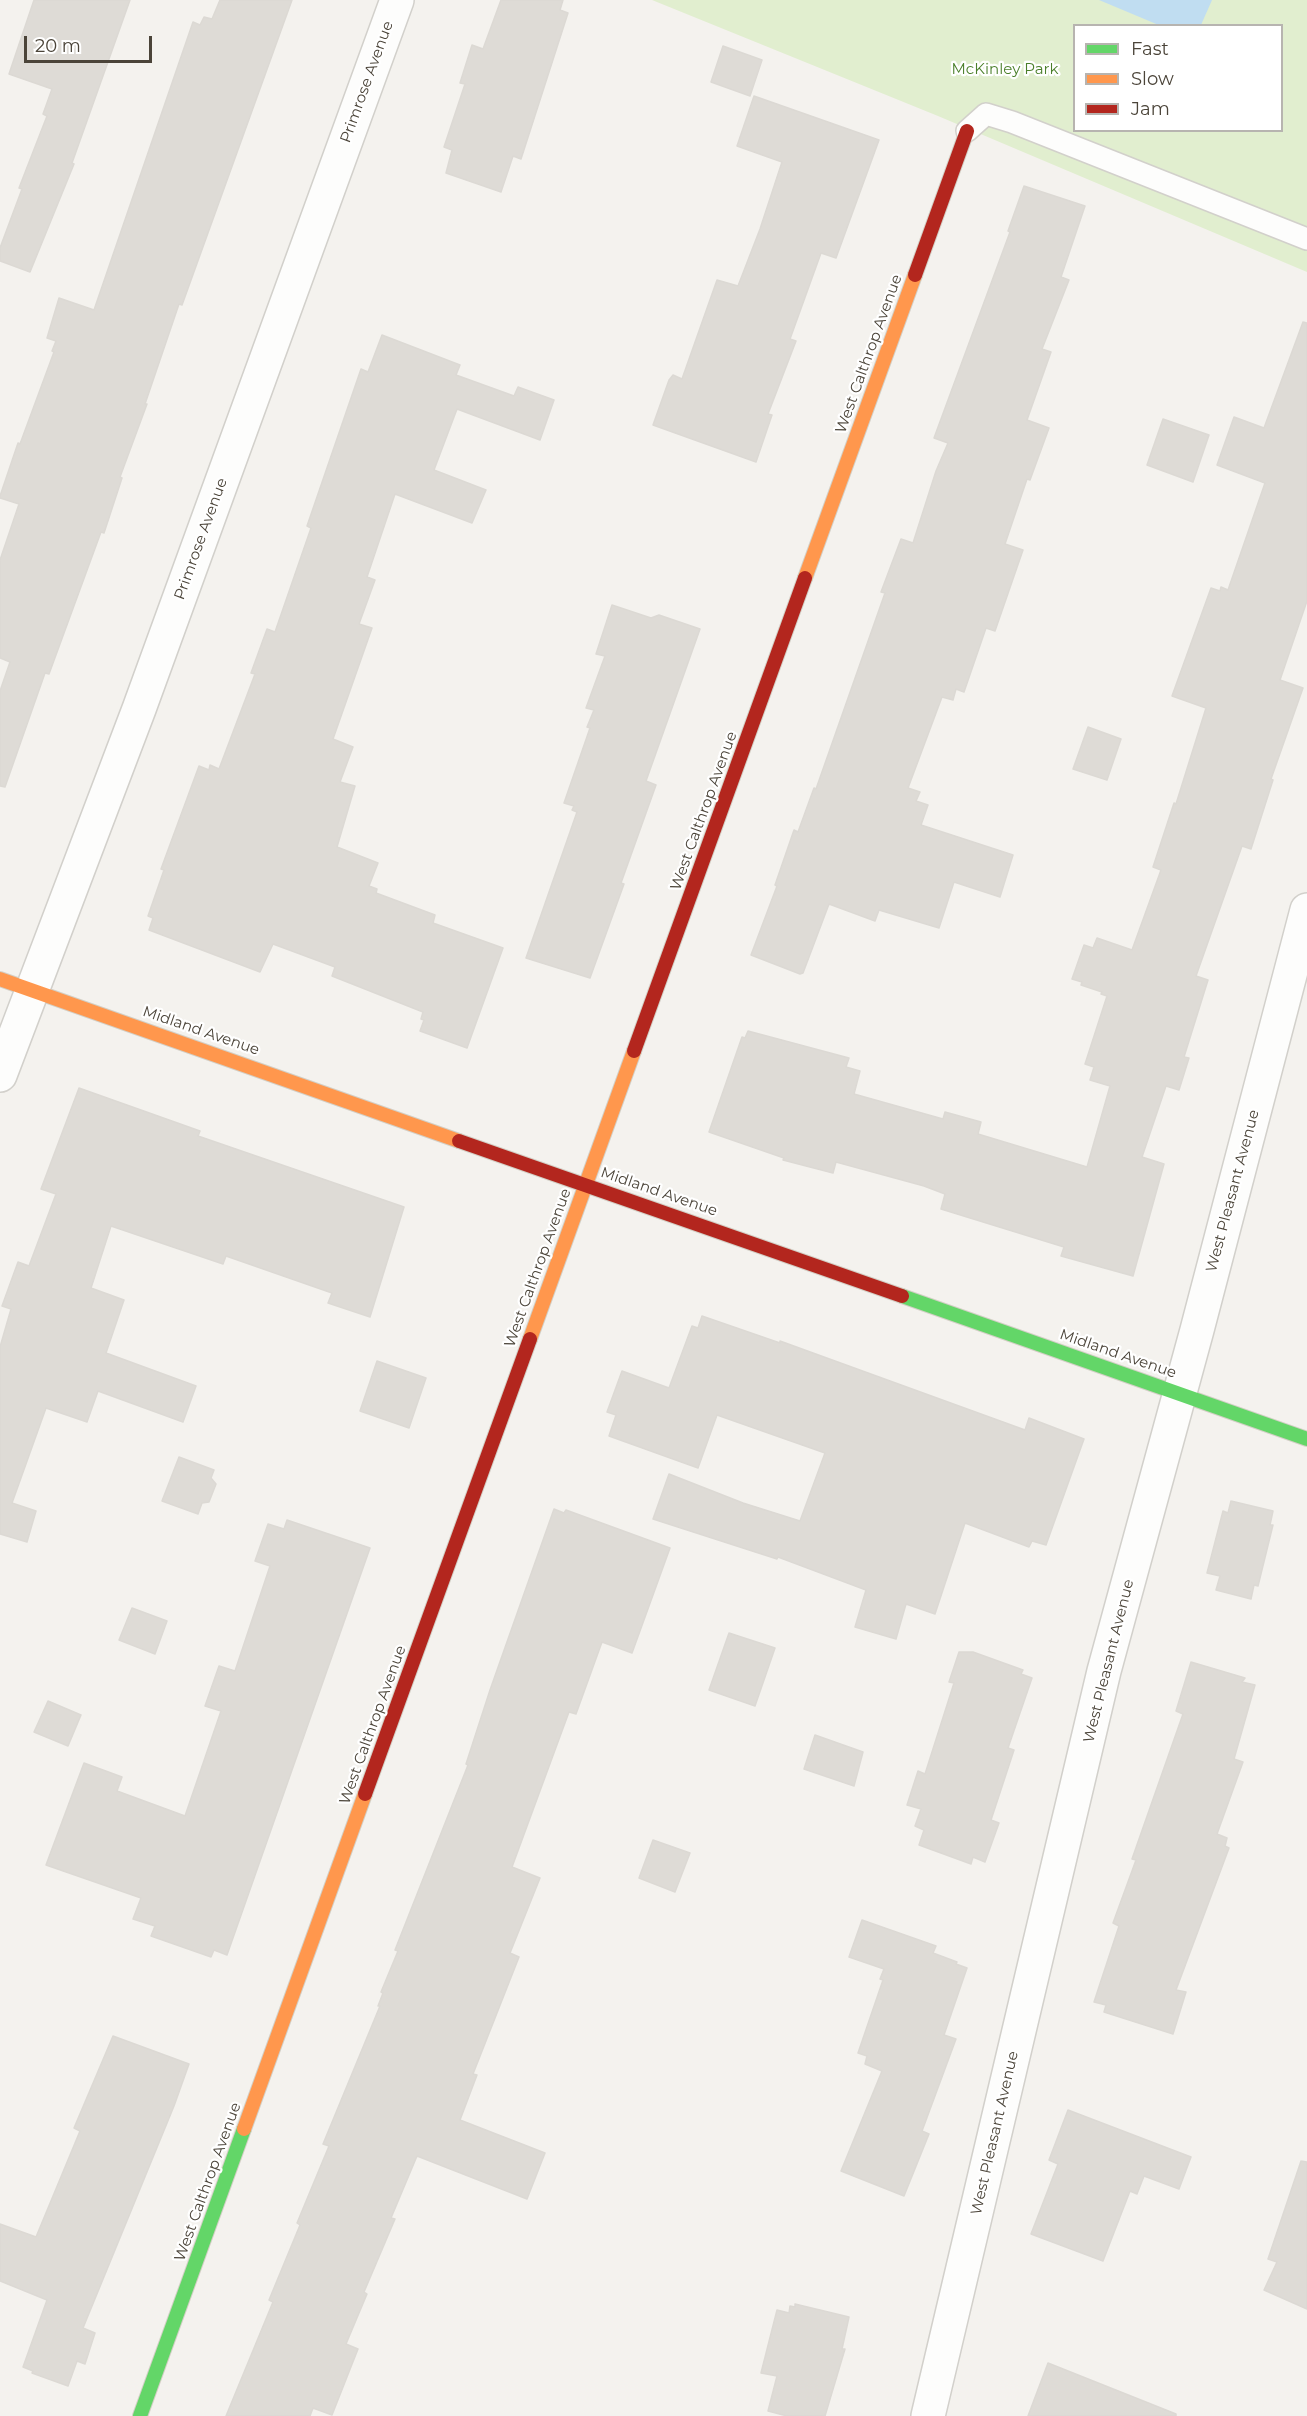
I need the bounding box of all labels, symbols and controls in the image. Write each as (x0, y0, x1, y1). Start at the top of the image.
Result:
street label: Primrose Avenue (337, 19, 397, 145)
scale bar (27, 24, 154, 62)
legend (1073, 24, 1283, 132)
text: 20 m (35, 35, 81, 57)
text: Fast (1131, 38, 1169, 60)
park label: McKinley Park (952, 61, 1058, 79)
text: Slow (1131, 68, 1174, 90)
text: Jam (1131, 98, 1170, 120)
street label: West Calthrop Avenue (832, 272, 906, 436)
street label: Primrose Avenue (171, 476, 231, 602)
street label: West Calthrop Avenue (667, 729, 741, 893)
street label: Midland Avenue (140, 1003, 262, 1059)
street label: West Pleasant Avenue (1203, 1108, 1263, 1274)
street label: Midland Avenue (598, 1164, 720, 1220)
street label: West Calthrop Avenue (501, 1186, 575, 1350)
street label: Midland Avenue (1057, 1326, 1179, 1382)
street label: West Pleasant Avenue (1080, 1577, 1138, 1745)
street label: West Calthrop Avenue (336, 1643, 410, 1807)
street label: West Pleasant Avenue (967, 2049, 1023, 2217)
street label: West Calthrop Avenue (171, 2100, 245, 2264)

